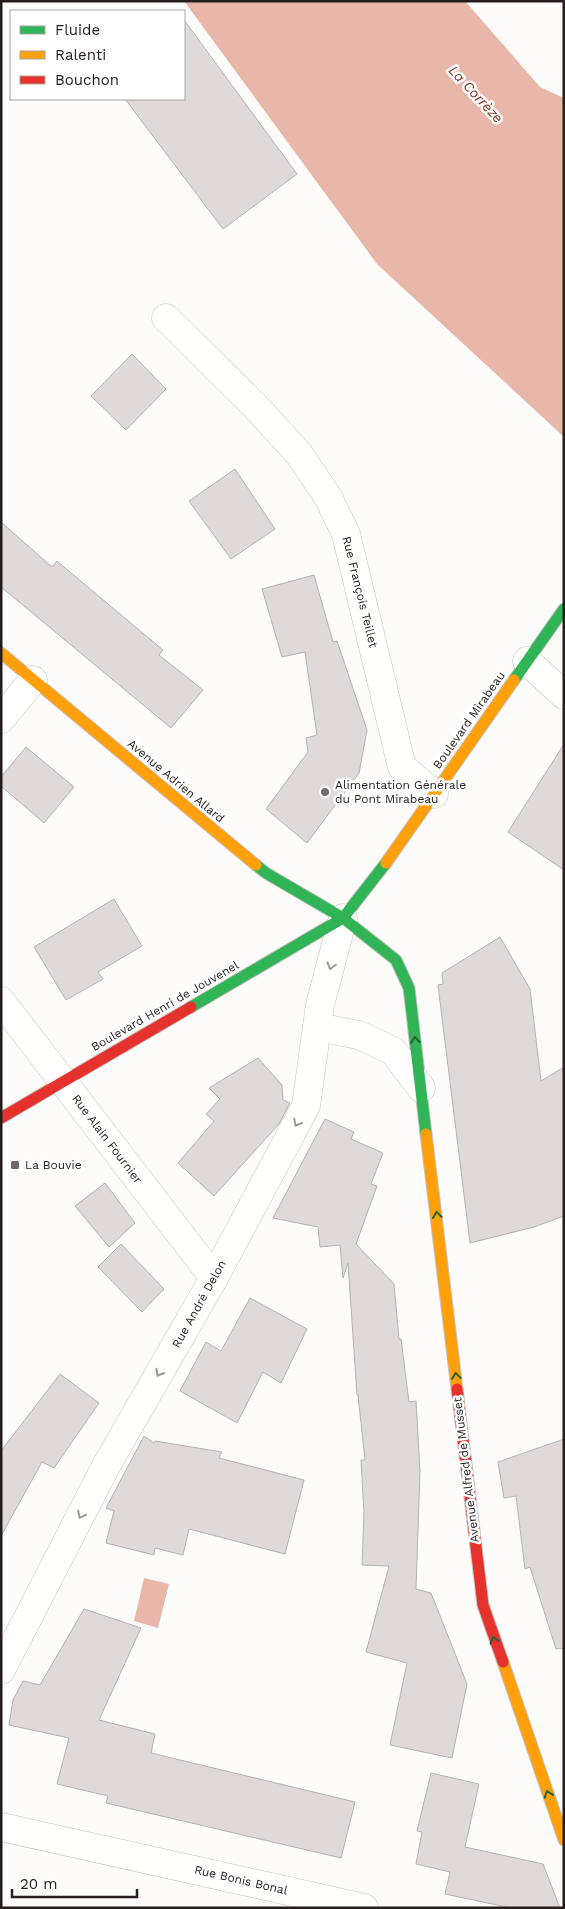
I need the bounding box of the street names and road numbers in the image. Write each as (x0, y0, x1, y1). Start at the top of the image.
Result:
street label: Rue François Teillet (339, 535, 381, 649)
street label: Boulevard Mirabeau (430, 669, 508, 771)
street label: Avenue Adrien Allard (125, 737, 227, 825)
street label: Boulevard Henri de Jouvenel (89, 958, 242, 1054)
street label: Rue Alain Fournier (69, 1092, 145, 1186)
street label: Rue André Delon (169, 1258, 229, 1350)
street label: Avenue Alfred de Musset (450, 1397, 482, 1543)
street label: Rue Bonis Bonal (193, 1862, 289, 1898)

